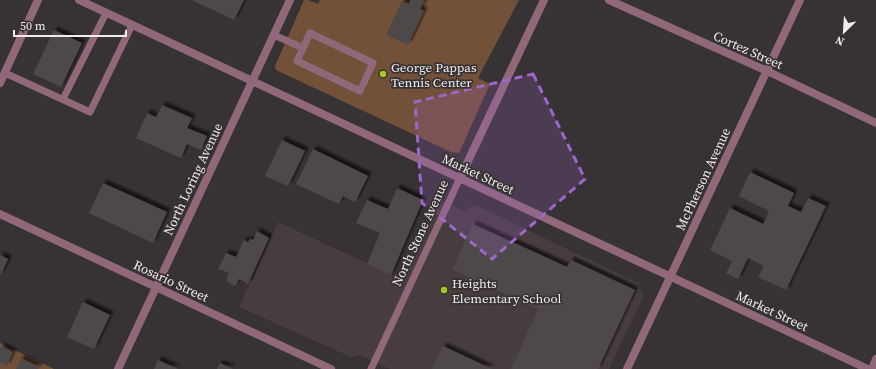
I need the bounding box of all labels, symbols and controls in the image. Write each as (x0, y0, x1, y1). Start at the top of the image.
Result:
scale bar (14, 12, 126, 38)
north arrow (824, 12, 864, 52)
text: 50 m (20, 18, 46, 34)
street label: Cortez Street (711, 27, 786, 73)
text: N (833, 32, 847, 49)
place label: George Pappas Tennis Center (391, 59, 477, 91)
marker: George Pappas Tennis Center (378, 69, 388, 79)
street label: North Loring Avenue (160, 120, 227, 238)
street label: McPherson Avenue (672, 125, 734, 233)
street label: Market Street (439, 150, 518, 198)
street label: North Stone Avenue (388, 177, 452, 289)
street label: Rosario Street (131, 256, 212, 306)
place label: Heights Elementary School (452, 275, 561, 307)
marker: Heights Elementary School (439, 285, 449, 295)
street label: Market Street (733, 287, 812, 335)

